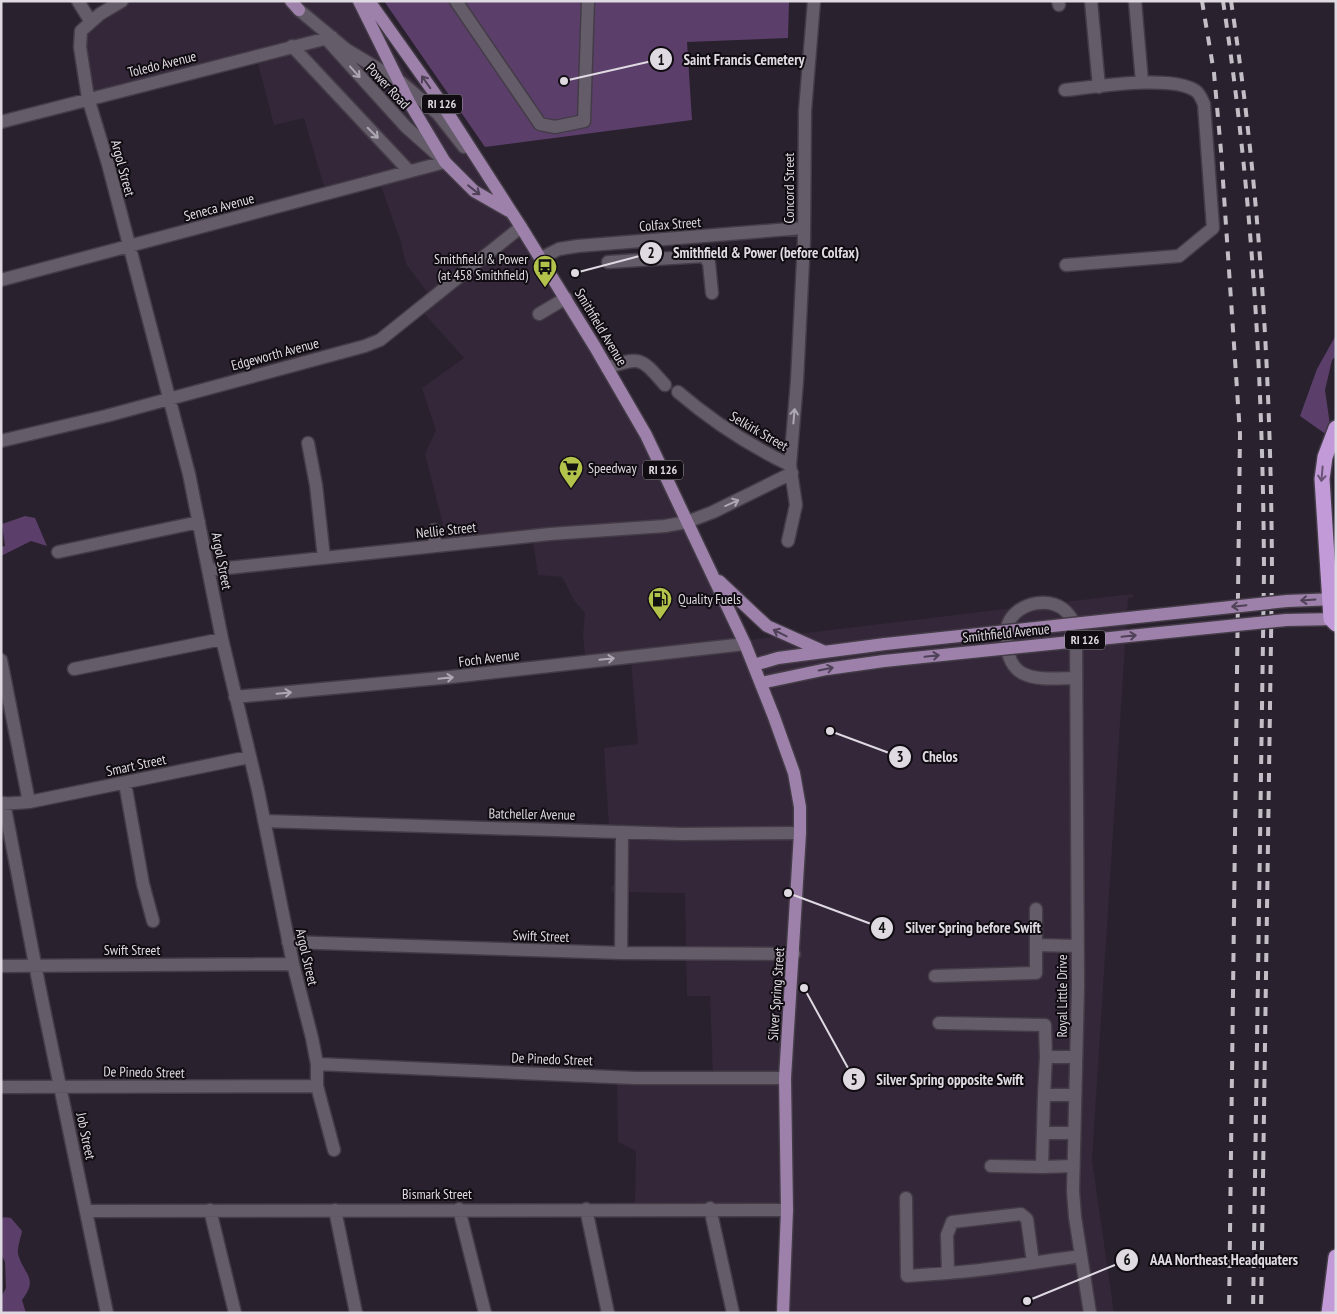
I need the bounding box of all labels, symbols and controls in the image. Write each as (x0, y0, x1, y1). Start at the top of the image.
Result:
callout: Saint Francis Cemetery (649, 44, 815, 74)
street label: Toledo Avenue (126, 47, 198, 81)
text: 1 (657, 50, 665, 69)
text: Saint Francis Cemetery (683, 50, 806, 69)
street label: Power Road (362, 59, 414, 113)
one-way arrow (349, 66, 361, 79)
one-way arrow (421, 75, 431, 89)
road number: RI 126 (422, 95, 462, 114)
one-way arrow (367, 127, 379, 140)
street label: Argol Street (107, 138, 139, 198)
street label: Concord Street (780, 152, 798, 223)
one-way arrow (467, 185, 481, 195)
street label: Seneca Avenue (182, 189, 256, 225)
street label: Colfax Street (638, 213, 702, 235)
callout: Smithfield & Power (before Colfax) (638, 238, 869, 268)
text: 2 (647, 243, 655, 262)
text: Smithfield & Power (before Colfax) (673, 243, 859, 262)
place label: Smithfield & Power (at 458 Smithfield) (434, 250, 529, 284)
bus stop icon: Smithfield & Power (at 458 Smithfield) (532, 254, 558, 288)
street label: Smithfield Avenue (571, 285, 631, 369)
street label: Edgeworth Avenue (229, 334, 321, 374)
street label: Selkirk Street (727, 407, 792, 455)
one-way arrow (790, 409, 799, 425)
supermarket icon: Speedway (558, 455, 584, 489)
place label: Speedway (588, 459, 637, 477)
road number: RI 126 (643, 460, 683, 480)
one-way arrow (1318, 466, 1327, 482)
one-way arrow (724, 497, 739, 507)
street label: Nellie Street (415, 518, 477, 542)
street label: Argol Street (208, 531, 236, 591)
fuel station icon: Quality Fuels (647, 586, 673, 620)
place label: Quality Fuels (678, 590, 741, 608)
one-way arrow (1300, 595, 1316, 604)
one-way arrow (1231, 601, 1247, 611)
street label: Smithfield Avenue (962, 619, 1051, 647)
one-way arrow (773, 628, 788, 637)
road number: RI 126 (1065, 630, 1105, 650)
one-way arrow (1121, 631, 1137, 641)
street label: Foch Avenue (458, 645, 521, 671)
one-way arrow (924, 651, 940, 661)
one-way arrow (599, 654, 615, 664)
one-way arrow (817, 664, 833, 674)
one-way arrow (438, 673, 454, 683)
one-way arrow (276, 688, 292, 697)
callout: Chelos (887, 742, 968, 772)
text: 3 (896, 747, 904, 766)
text: Chelos (922, 747, 958, 766)
street label: Smart Street (104, 750, 168, 780)
street label: Batcheller Avenue (488, 804, 576, 824)
callout: Silver Spring before Swift (870, 913, 1051, 943)
text: 4 (878, 918, 886, 937)
text: Silver Spring before Swift (905, 918, 1041, 937)
street label: Swift Street (512, 926, 570, 946)
street label: Argol Street (292, 927, 322, 987)
street label: Swift Street (104, 941, 160, 959)
street label: Silver Spring Street (764, 947, 788, 1041)
street label: Royal Little Drive (1053, 954, 1071, 1038)
street label: De Pinedo Street (511, 1049, 593, 1069)
street label: De Pinedo Street (103, 1062, 185, 1082)
callout: Silver Spring opposite Swift (841, 1064, 1034, 1094)
text: 5 (850, 1070, 858, 1089)
text: Silver Spring opposite Swift (876, 1070, 1024, 1089)
street label: Job Street (72, 1110, 100, 1161)
street label: Bismark Street (402, 1185, 472, 1203)
callout: AAA Northeast Headquaters (1114, 1245, 1308, 1275)
text: 6 (1123, 1250, 1131, 1269)
text: AAA Northeast Headquaters (1149, 1250, 1298, 1269)

